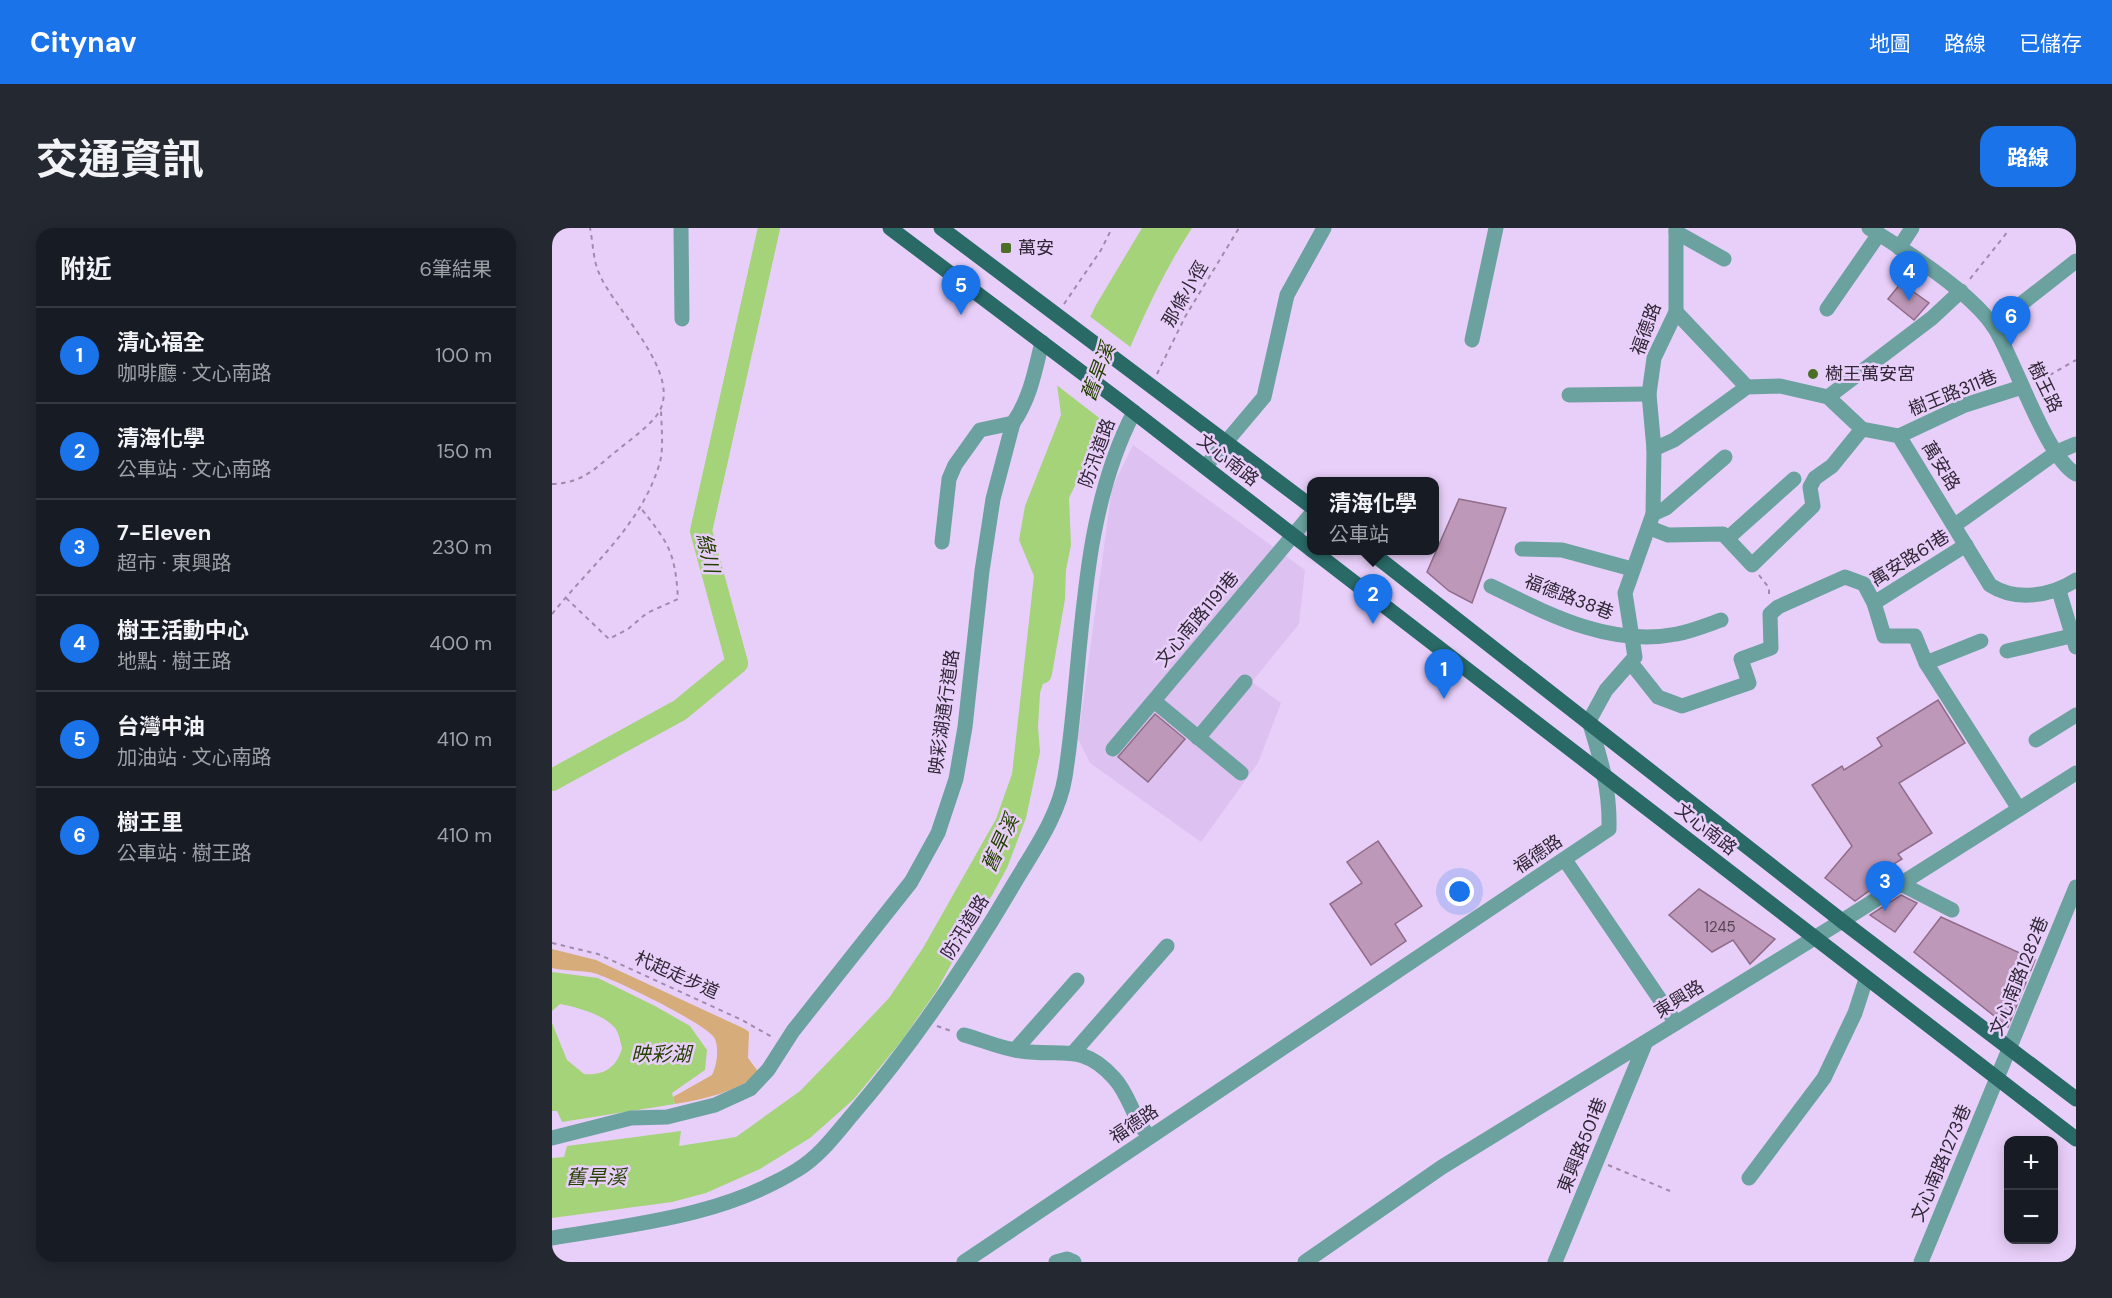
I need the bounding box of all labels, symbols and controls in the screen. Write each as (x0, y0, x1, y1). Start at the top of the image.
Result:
text: Citynav (30, 24, 136, 61)
text: 地圖 (1869, 30, 1911, 58)
text: 路線 (1944, 30, 1986, 58)
text: 已儲存 (2019, 30, 2082, 58)
button: 路線 (1980, 126, 2076, 187)
text: 交通資訊 (36, 132, 204, 187)
place label: 萬安 (1018, 236, 1054, 260)
marker: 萬安 (999, 241, 1013, 255)
pin: 4 (1890, 251, 1928, 301)
text: 附近 (60, 252, 112, 286)
text: 6筆結果 (419, 256, 492, 282)
street label: 那條小徑 (1157, 257, 1213, 331)
pin: 5 (942, 266, 980, 315)
pin: 6 (1992, 296, 2030, 346)
street label: 福德路 (1625, 300, 1667, 358)
text: 清心福全 (117, 328, 205, 357)
water label: 舊旱溪 (1075, 337, 1122, 405)
text: 1 (76, 342, 83, 368)
text: 100 m (435, 342, 492, 368)
street label: 樹王路 (2022, 357, 2068, 417)
text: 咖啡廳 · 文心南路 (117, 360, 272, 386)
place label: 樹王萬安宮 (1825, 362, 1915, 386)
street label: 樹王路311巷 (1905, 364, 2001, 422)
marker: 樹王萬安宮 (1806, 367, 1820, 381)
street label: 防汛道路 (1073, 415, 1121, 491)
text: 清海化學 (117, 424, 205, 453)
street label: 文心南路 (1192, 428, 1264, 492)
street label: 萬安路 (1917, 437, 1965, 495)
text: 2 (74, 438, 85, 464)
text: 150 m (437, 438, 492, 464)
text: 公車站 · 文心南路 (117, 456, 272, 482)
popup (1307, 477, 1439, 555)
text: 清海化學 (1329, 489, 1417, 518)
text: 7-Eleven (117, 518, 211, 547)
text: 公車站 (1329, 521, 1389, 547)
street label: 萬安路61巷 (1866, 524, 1954, 592)
water label: 綠川 (691, 531, 726, 577)
text: 3 (73, 534, 86, 560)
text: 230 m (432, 534, 492, 560)
text: 超市 · 東興路 (117, 550, 232, 576)
street label: 文心南路1191巷 (1150, 566, 1244, 672)
street label: 福德路38巷 (1521, 569, 1617, 625)
pin: 2 (1354, 574, 1392, 624)
text: 樹王活動中心 (117, 616, 249, 645)
text: 4 (73, 630, 86, 656)
text: 400 m (429, 630, 492, 656)
text: 地點 · 樹王路 (117, 648, 232, 674)
street label: 映彩湖通行道路 (923, 648, 965, 776)
pin: 1 (1424, 650, 1464, 699)
text: 台灣中油 (117, 712, 205, 741)
text: 5 (73, 726, 86, 752)
text: 410 m (437, 726, 492, 752)
text: 加油站 · 文心南路 (117, 744, 272, 770)
street label: 文心南路 (1670, 797, 1742, 861)
text: 樹王里 (117, 808, 183, 837)
water label: 舊旱溪 (976, 808, 1026, 876)
text: 6 (73, 822, 86, 848)
text: 410 m (437, 822, 492, 848)
street label: 福德路 (1509, 829, 1567, 879)
text: 公車站 · 樹王路 (117, 840, 252, 866)
pin: 3 (1866, 862, 1904, 911)
your location (1445, 877, 1474, 906)
street label: 防汛道路 (936, 890, 994, 964)
street label: 文心南路1282巷 (1984, 913, 2054, 1039)
house number: 1245 (1704, 917, 1736, 937)
street label: 杙起走步道 (631, 946, 723, 1004)
street label: 東興路 (1650, 975, 1708, 1023)
water label: 映彩湖 (631, 1041, 694, 1067)
street label: 東興路501巷 (1552, 1094, 1612, 1196)
street label: 福德路 (1105, 1099, 1163, 1149)
street label: 文心南路1273巷 (1905, 1101, 1977, 1225)
map controls (2004, 1136, 2058, 1244)
button: + (2004, 1136, 2058, 1190)
water label: 舊旱溪 (566, 1164, 629, 1190)
button: − (2004, 1190, 2058, 1244)

